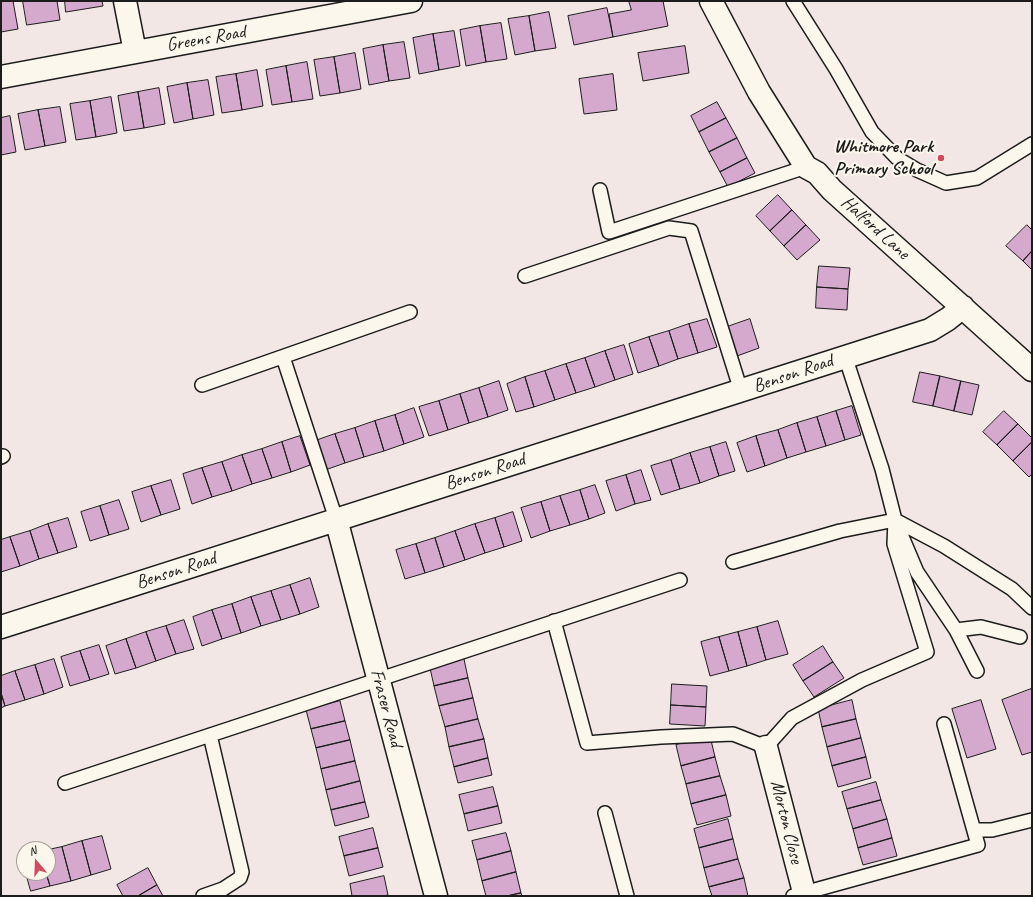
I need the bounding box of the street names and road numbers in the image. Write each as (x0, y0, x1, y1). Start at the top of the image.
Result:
street label: Greens Road (165, 21, 247, 57)
street label: Halford Lane (836, 191, 914, 265)
street label: Benson Road (750, 350, 836, 398)
street label: Benson Road (442, 448, 528, 496)
street label: Benson Road (133, 547, 219, 595)
street label: Fraser Road (365, 667, 407, 749)
street label: Morton Close (765, 778, 807, 866)

